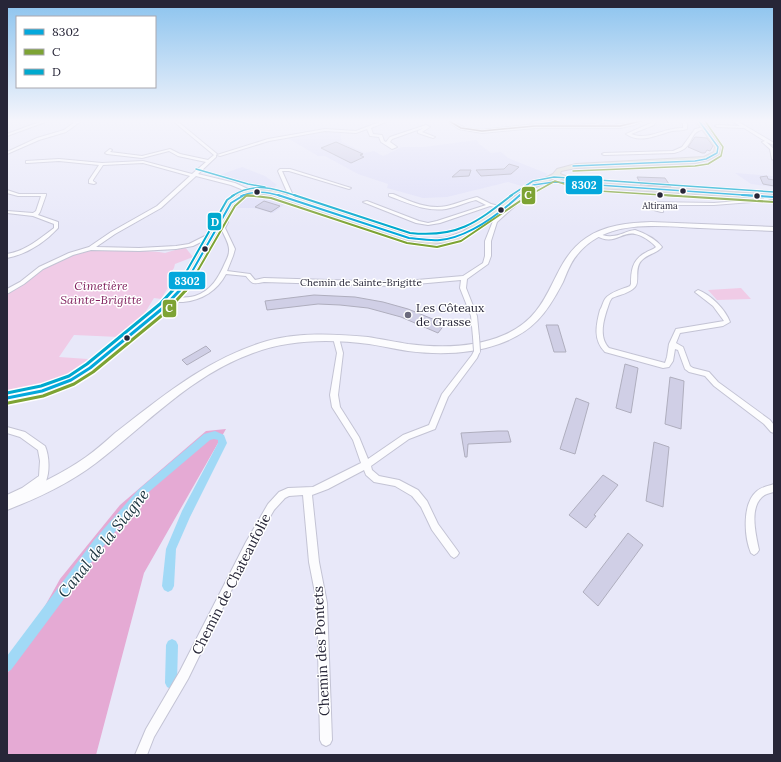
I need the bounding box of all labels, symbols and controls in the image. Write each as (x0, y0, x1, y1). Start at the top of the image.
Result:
legend (16, 16, 156, 88)
text: 8302 (52, 24, 79, 39)
text: C (52, 44, 61, 59)
text: D (52, 64, 61, 79)
line badge: 8302 (565, 175, 603, 195)
text: 8302 (571, 178, 597, 192)
line badge: C (521, 186, 536, 205)
unlabelled marker (678, 186, 688, 196)
unlabelled marker (252, 187, 262, 197)
text: C (524, 188, 532, 202)
marker: Altirama (655, 190, 665, 200)
unlabelled marker (752, 191, 762, 201)
place label: Altirama (641, 200, 678, 211)
unlabelled marker (496, 205, 506, 215)
line badge: D (207, 212, 222, 231)
text: D (211, 215, 219, 229)
unlabelled marker (200, 244, 210, 254)
line badge: 8302 (168, 271, 206, 290)
text: 8302 (174, 274, 200, 288)
street label: Chemin de Sainte-Brigitte (300, 276, 422, 289)
park label: Cimetière Sainte-Brigitte (60, 278, 142, 307)
line badge: C (162, 299, 177, 318)
place label: Les Côteaux de Grasse (416, 300, 485, 329)
text: C (165, 301, 173, 315)
marker: Les Côteaux de Grasse (403, 310, 413, 320)
unlabelled marker (122, 333, 132, 343)
water label: Canal de la Siagne (53, 484, 153, 601)
street label: Chemin de Chateaufolie (188, 510, 275, 658)
street label: Chemin des Pontets (309, 586, 333, 716)

